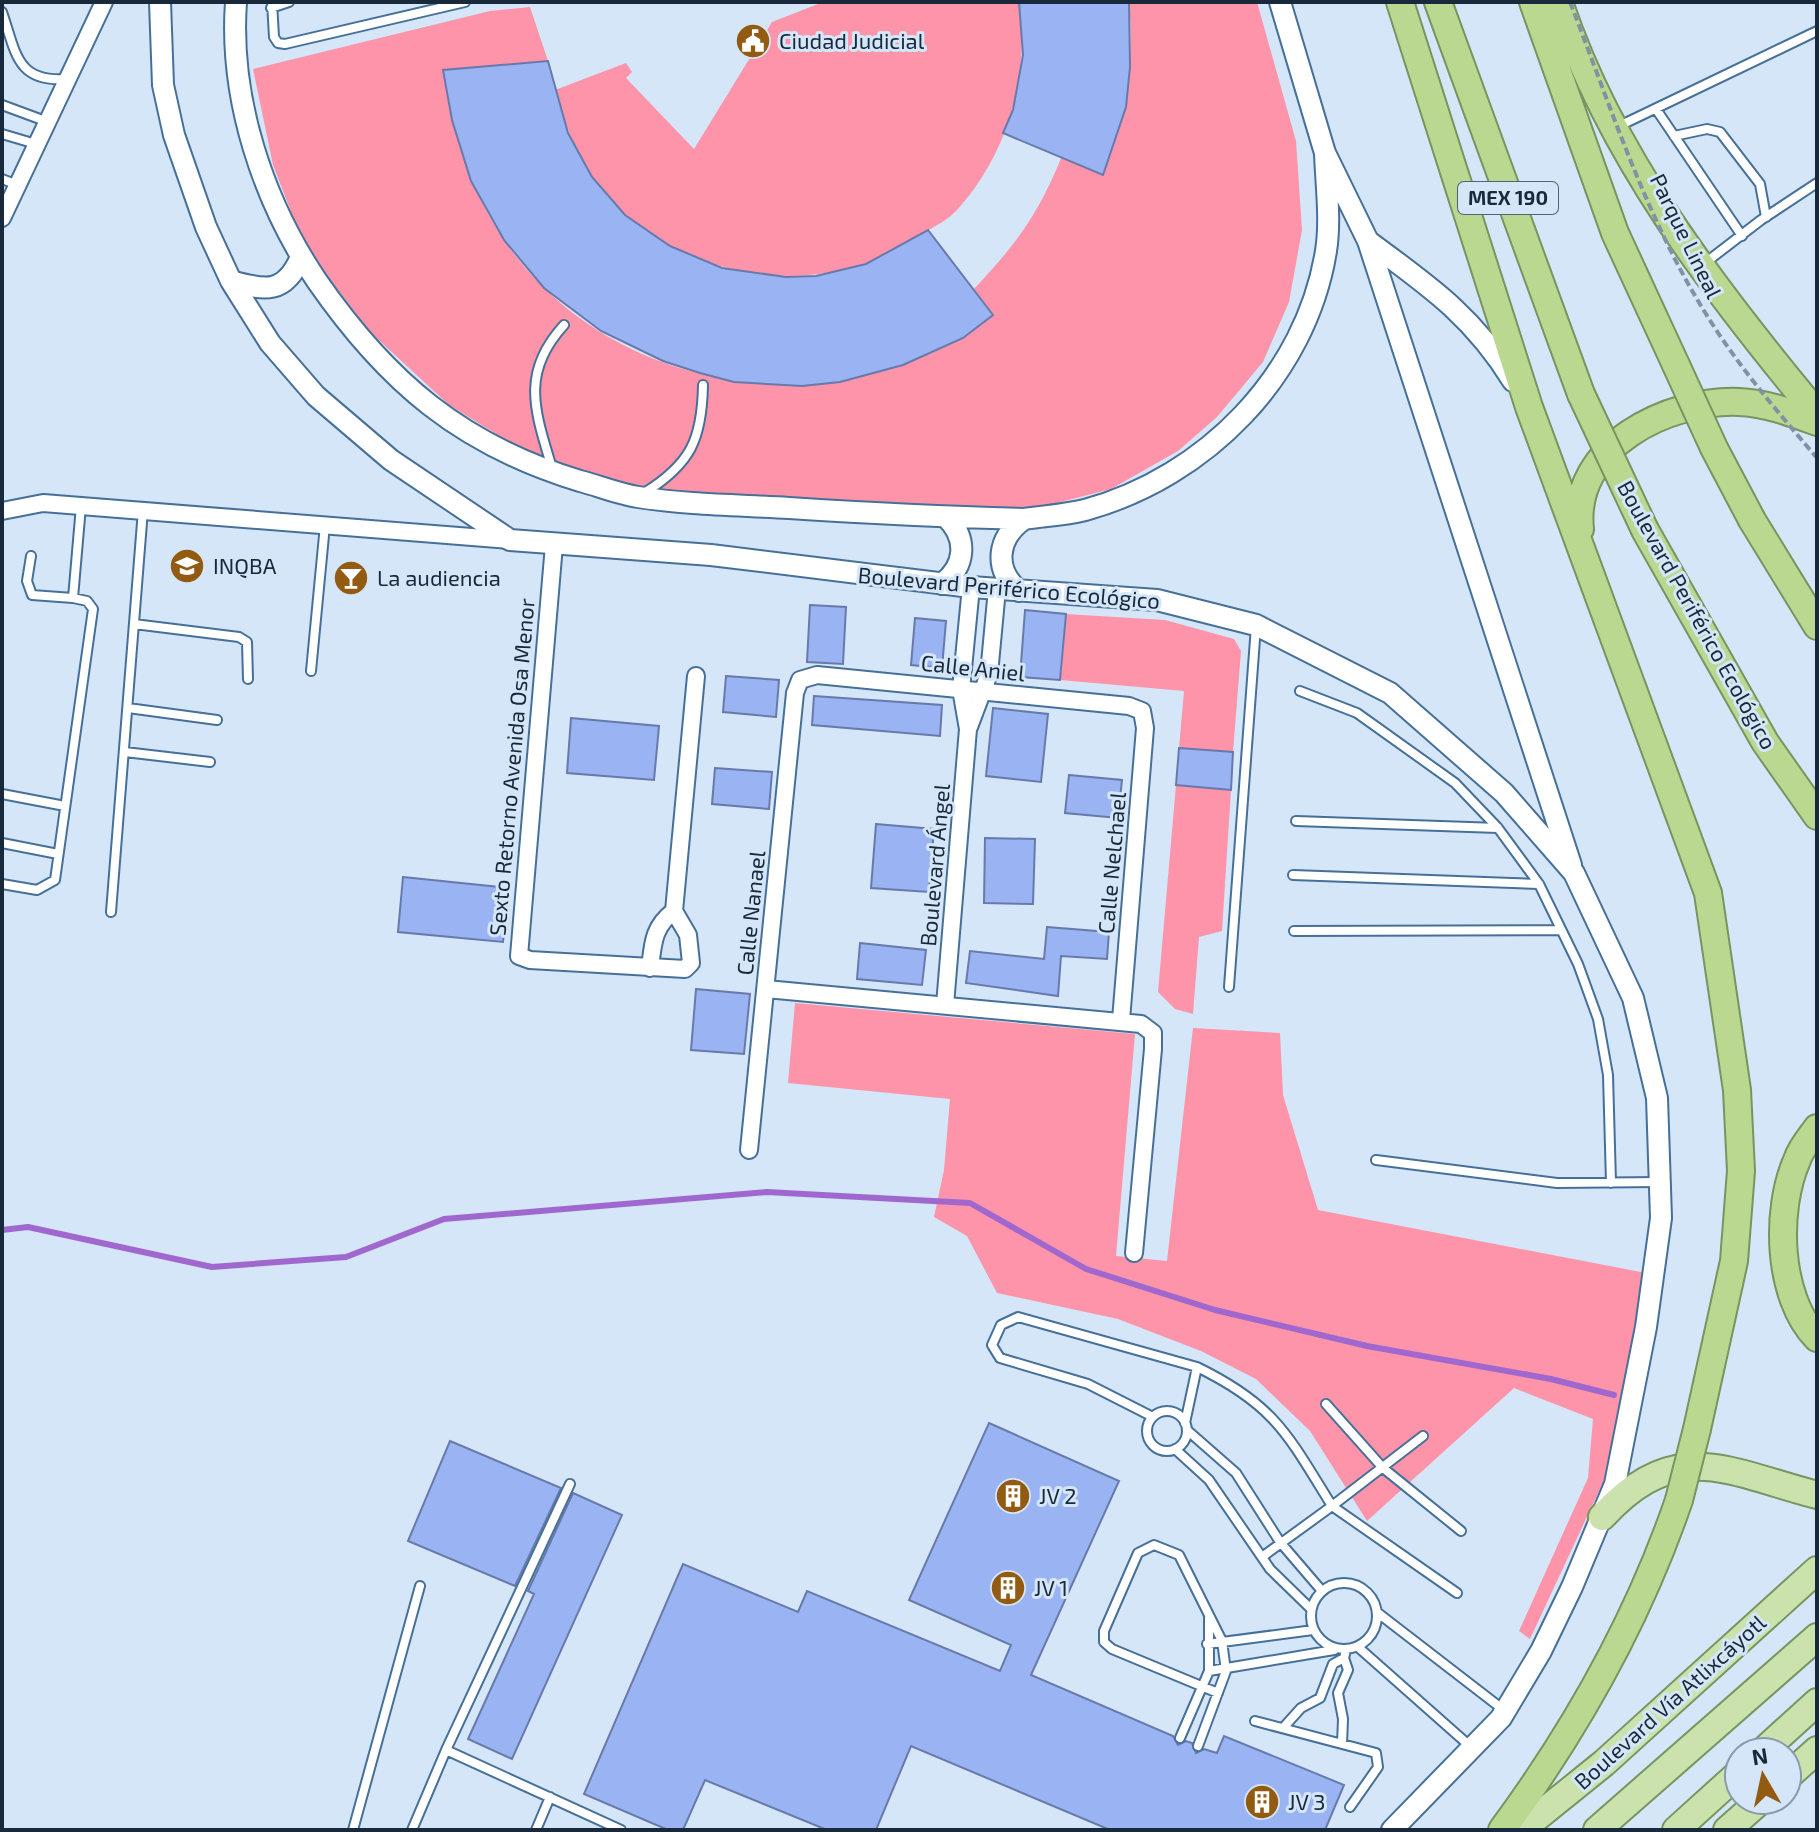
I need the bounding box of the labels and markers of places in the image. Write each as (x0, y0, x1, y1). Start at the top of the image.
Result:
public building icon: Ciudad Judicial (734, 22, 772, 60)
place label: Ciudad Judicial (779, 27, 925, 53)
school or university icon: INQBA (168, 547, 206, 585)
place label: INQBA (213, 552, 277, 579)
bar icon: La audiencia (332, 559, 370, 597)
place label: La audiencia (377, 564, 501, 590)
building icon: JV 2 (994, 1477, 1032, 1515)
place label: JV 2 (1039, 1482, 1077, 1508)
building icon: JV 1 (989, 1569, 1027, 1607)
place label: JV 1 (1034, 1574, 1068, 1600)
building icon: JV 3 (1243, 1783, 1281, 1821)
place label: JV 3 (1288, 1788, 1326, 1814)

